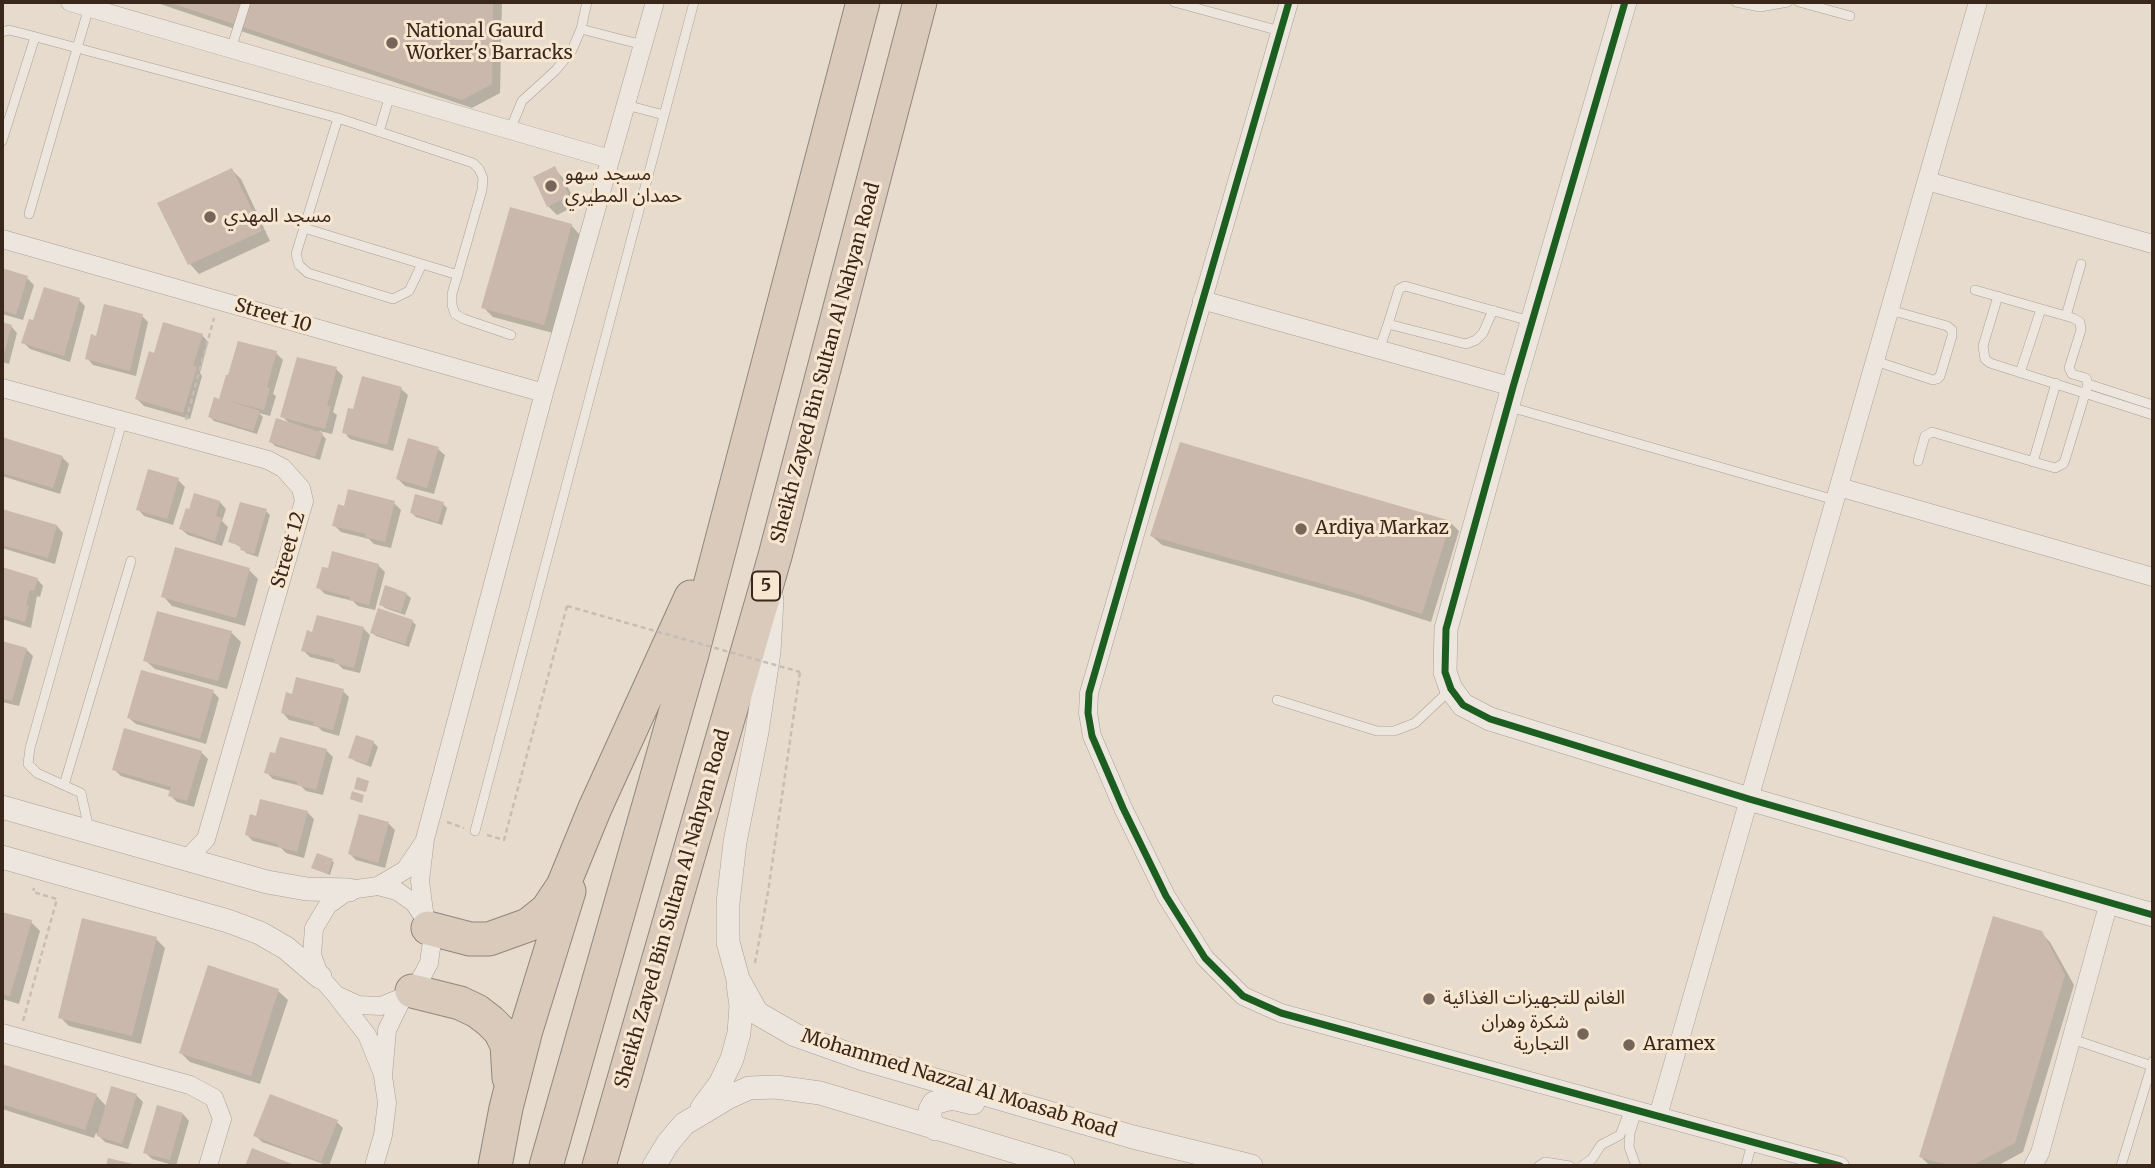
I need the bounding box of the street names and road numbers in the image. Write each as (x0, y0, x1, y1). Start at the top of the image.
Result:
street label: Sheikh Zayed Bin Sultan Al Nahyan Road (767, 180, 885, 546)
street label: Street 10 (232, 294, 314, 338)
street label: Street 12 (267, 509, 311, 591)
road number: 5 (752, 572, 780, 600)
street label: Sheikh Zayed Bin Sultan Al Nahyan Road (611, 727, 735, 1091)
street label: Mohammed Nazzal Al Moasab Road (798, 1025, 1120, 1143)

